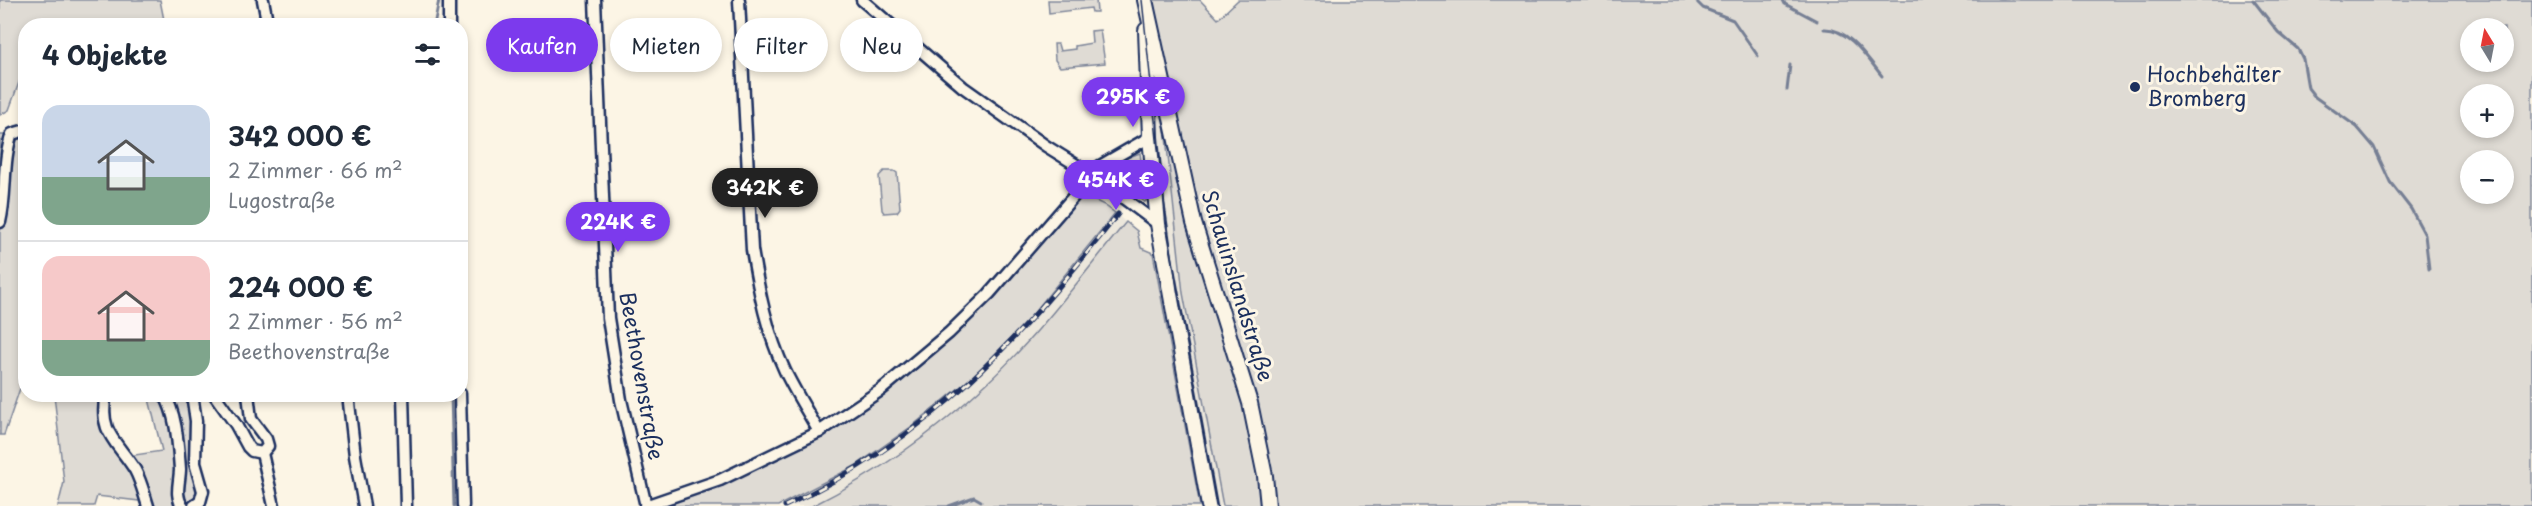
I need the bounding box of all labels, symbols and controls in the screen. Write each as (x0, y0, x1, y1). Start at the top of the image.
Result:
chip: Kaufen (486, 18, 598, 72)
chip: Mieten (610, 18, 722, 72)
chip: Filter (734, 18, 828, 72)
chip: Neu (840, 18, 923, 72)
north arrow (2460, 18, 2514, 72)
map controls (2460, 18, 2514, 204)
text: 4 Objekte (42, 35, 167, 74)
icon: filters (411, 38, 444, 71)
place label: Hochbehälter Bromberg (2147, 57, 2281, 113)
pin: 295K € (1084, 77, 1182, 128)
marker: Hochbehälter Bromberg (2128, 80, 2142, 94)
text: 295K € (1096, 81, 1170, 111)
button: + (2460, 84, 2514, 138)
text: 342 000 € (228, 116, 372, 155)
icon: home (90, 129, 162, 201)
button: − (2460, 150, 2514, 204)
text: 2 Zimmer · 66 m² (228, 155, 403, 185)
pin: 454K € (1067, 160, 1165, 211)
text: 454K € (1078, 164, 1154, 194)
pin: 342K € (716, 168, 814, 219)
text: 342K € (726, 172, 804, 202)
text: Lugostraße (228, 185, 335, 215)
street label: Schauinslandstraße (1195, 186, 1283, 385)
pin: 224K € (569, 202, 667, 253)
text: 224K € (580, 206, 656, 236)
text: 224 000 € (228, 267, 373, 306)
icon: home (90, 280, 162, 352)
street label: Beethovenstraße (612, 289, 673, 462)
text: 2 Zimmer · 56 m² (228, 306, 403, 336)
text: Beethovenstraße (228, 336, 390, 366)

